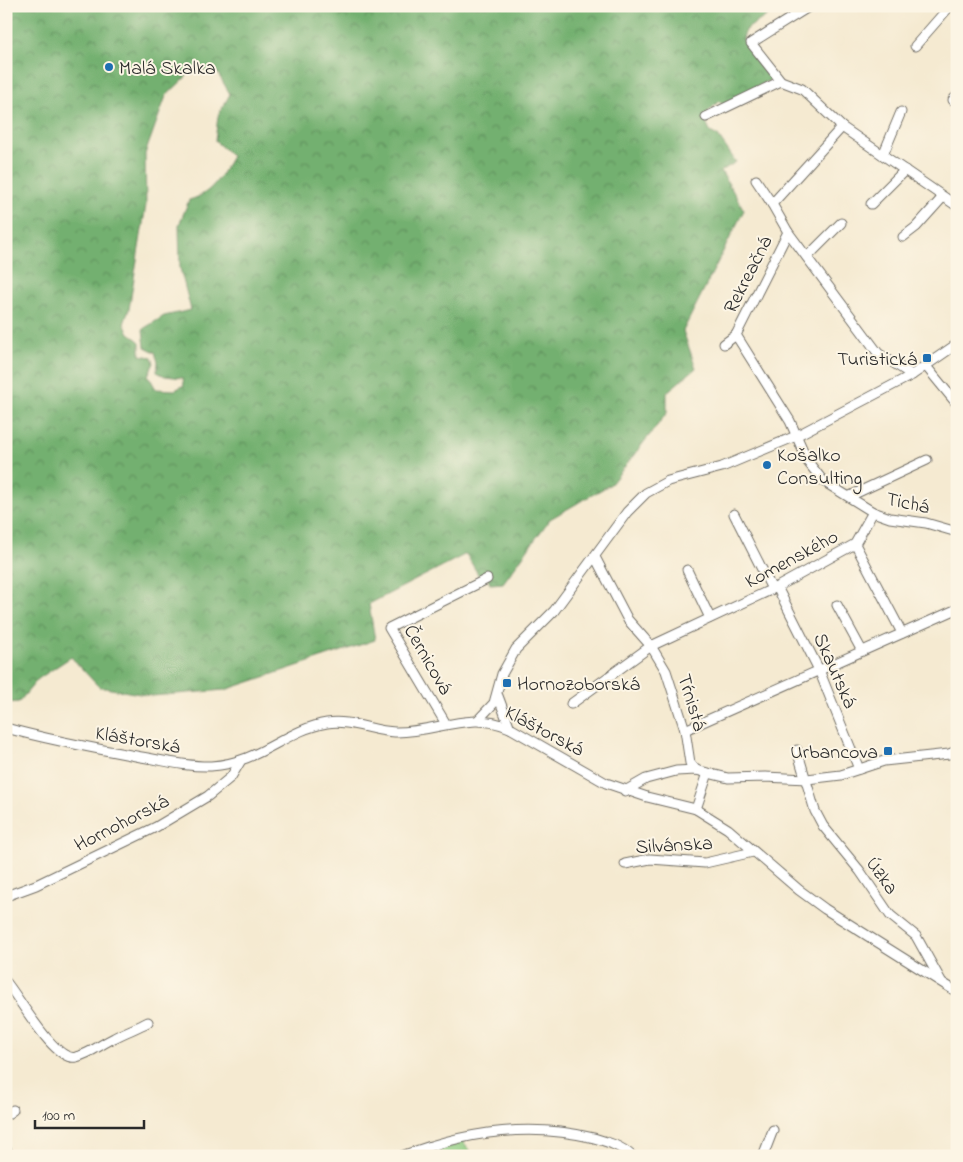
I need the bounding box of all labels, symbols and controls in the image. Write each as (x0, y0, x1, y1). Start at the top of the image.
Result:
place label: Malá Skalka (119, 55, 216, 84)
marker: Malá Skalka (103, 61, 115, 73)
street label: Rekreačná (717, 231, 781, 319)
place label: Turistická (837, 346, 917, 375)
marker: Turistická (921, 352, 933, 364)
place label: Košalko Consulting (777, 442, 862, 495)
marker: Košalko Consulting (761, 459, 773, 471)
street label: Tichá (883, 486, 932, 523)
street label: Komenského (740, 523, 844, 597)
street label: Černicová (395, 620, 459, 701)
street label: Skautská (804, 629, 863, 713)
place label: Hornozoborská (517, 671, 640, 700)
street label: Tŕnistá (668, 671, 713, 735)
marker: Hornozoborská (501, 677, 513, 689)
street label: Kláštorská (499, 699, 588, 765)
street label: Kláštorská (93, 720, 182, 763)
place label: Urbancova (790, 739, 878, 768)
marker: Urbancova (882, 745, 894, 757)
street label: Hornohorská (70, 788, 175, 861)
street label: Silvánska (635, 830, 713, 863)
street label: Úzka (857, 851, 904, 901)
scale bar (35, 1097, 144, 1129)
text: 100 m (42, 1105, 75, 1127)

